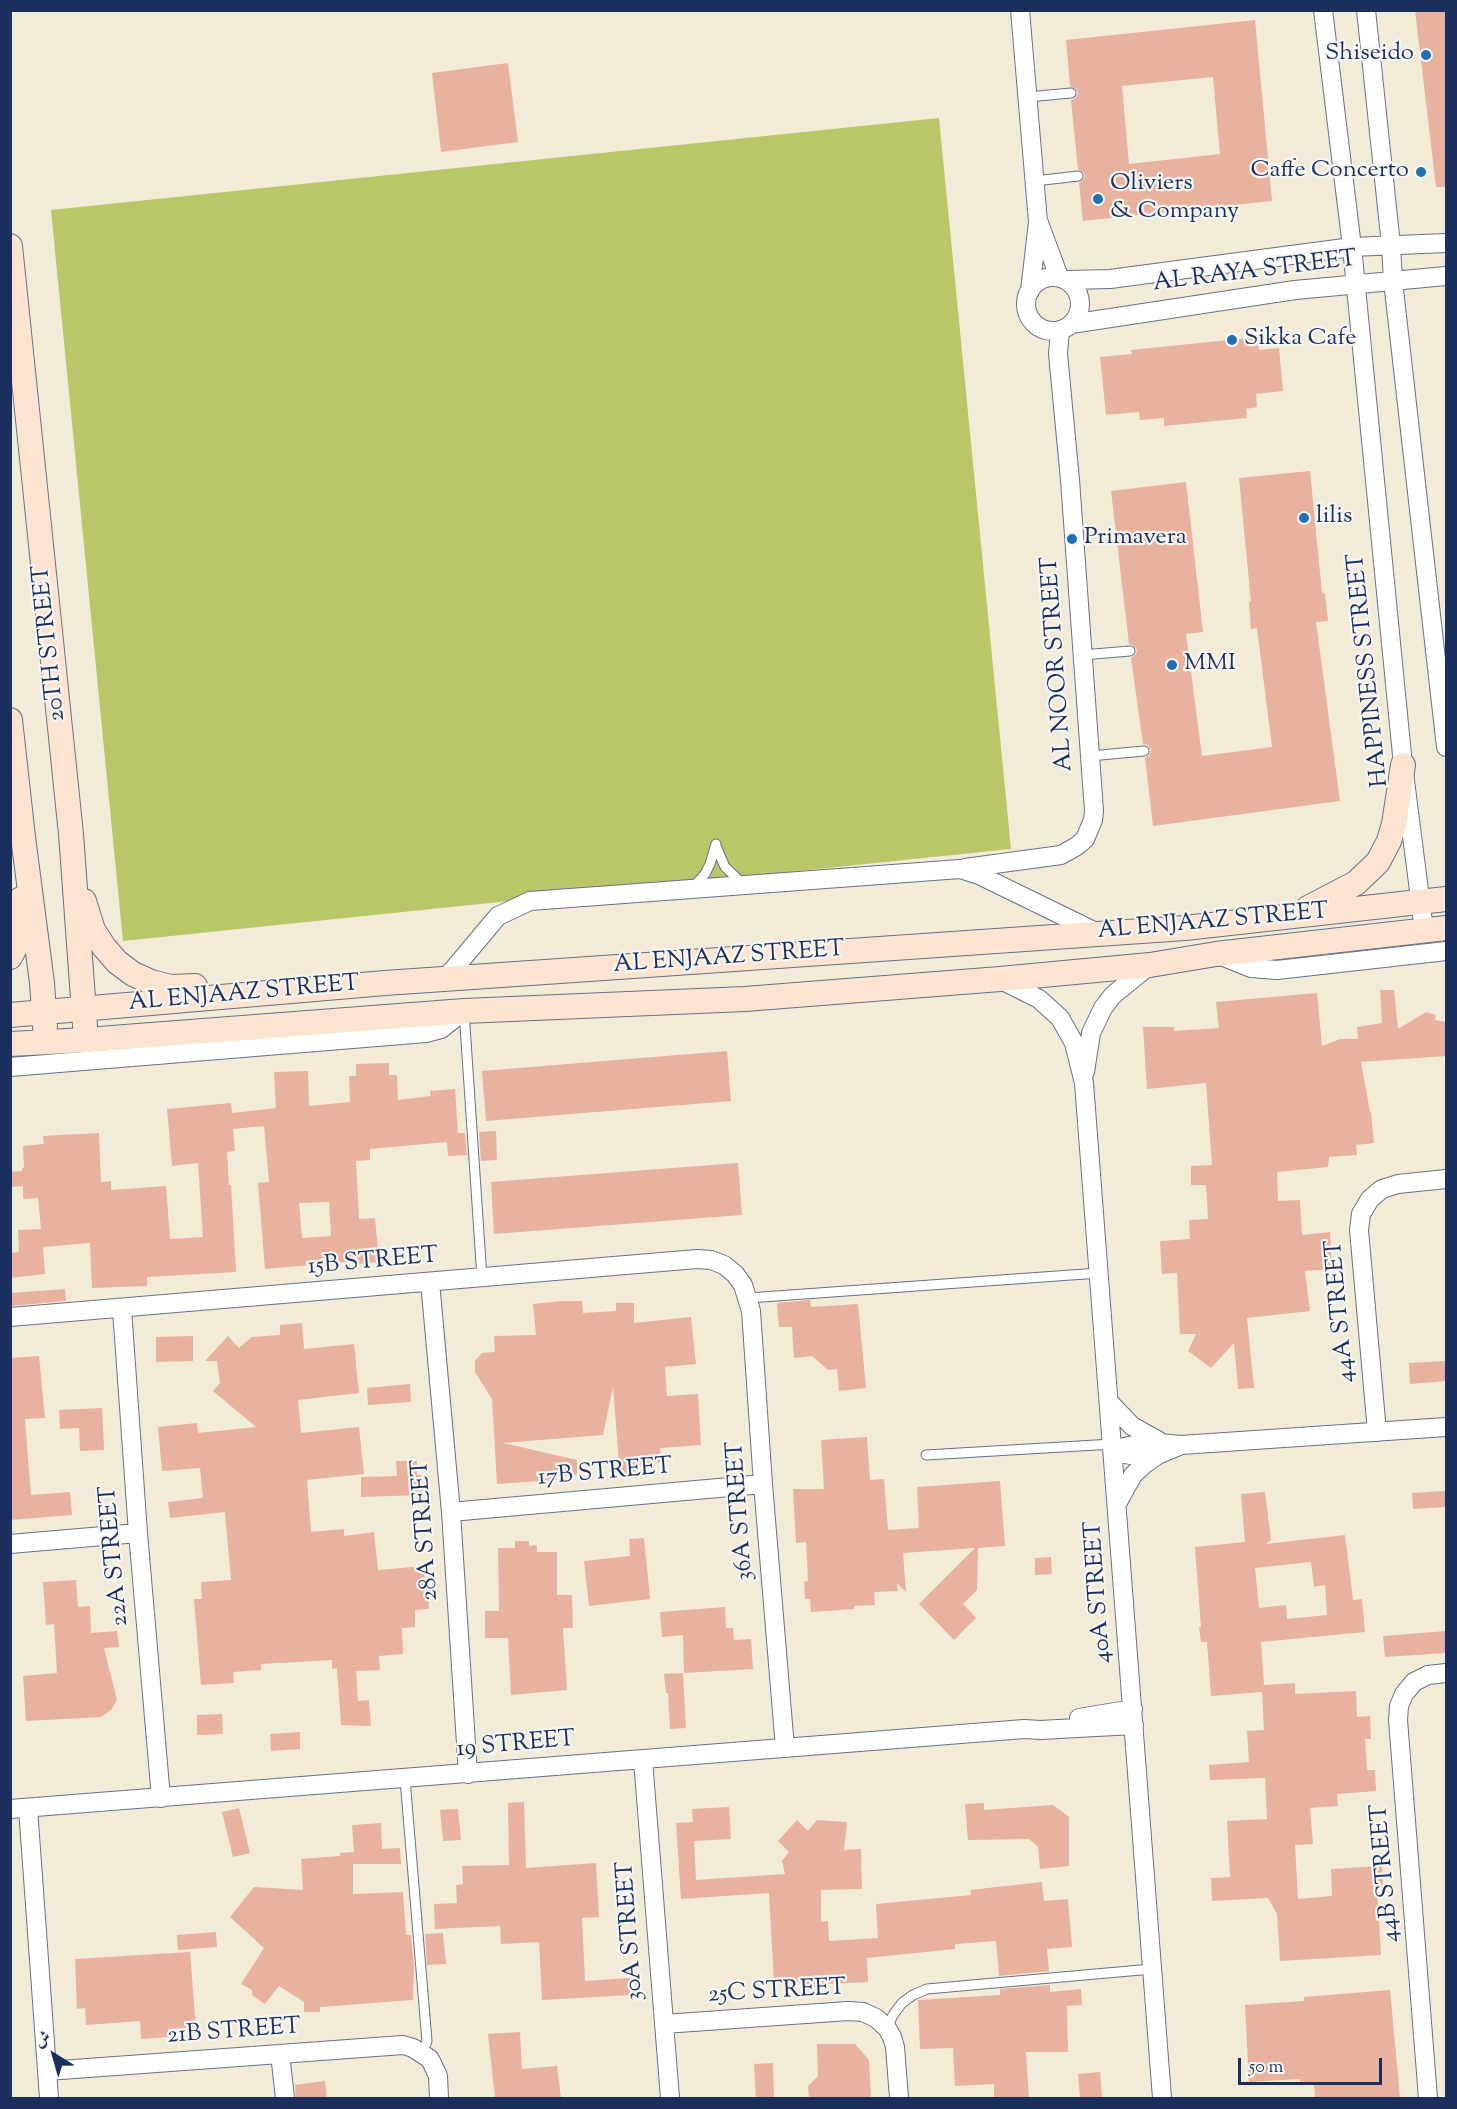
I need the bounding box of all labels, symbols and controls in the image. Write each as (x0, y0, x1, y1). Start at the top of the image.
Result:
place label: Shiseido (1325, 41, 1414, 69)
marker: Shiseido (1419, 48, 1433, 62)
place label: Caffe Concerto (1250, 158, 1409, 186)
marker: Caffe Concerto (1414, 165, 1428, 179)
place label: Oliviers & Company (1110, 171, 1239, 227)
marker: Oliviers & Company (1091, 192, 1105, 206)
street label: AL RAYA STREET (1152, 246, 1358, 300)
place label: Sikka Cafe (1244, 326, 1357, 354)
marker: Sikka Cafe (1225, 333, 1239, 347)
place label: lilis (1316, 504, 1352, 532)
marker: lilis (1297, 511, 1311, 525)
place label: Primavera (1084, 525, 1187, 553)
marker: Primavera (1065, 532, 1079, 546)
street label: HAPPINESS STREET (1343, 552, 1397, 788)
street label: AL NOOR STREET (1037, 555, 1081, 773)
street label: 20TH STREET (28, 563, 74, 723)
place label: MMI (1184, 651, 1236, 679)
marker: MMI (1165, 658, 1179, 672)
street label: AL ENJAAZ STREET (1096, 899, 1330, 947)
street label: AL ENJAAZ STREET (613, 937, 845, 981)
street label: AL ENJAAZ STREET (127, 971, 361, 1019)
street label: 44A STREET (1321, 1238, 1363, 1384)
street label: 15B STREET (307, 1243, 439, 1283)
street label: 36A STREET (723, 1440, 761, 1582)
street label: 17B STREET (537, 1454, 673, 1494)
street label: 28A STREET (408, 1458, 446, 1602)
street label: 22A STREET (95, 1484, 137, 1628)
street label: 40A STREET (1081, 1520, 1119, 1664)
street label: 19 STREET (455, 1726, 577, 1766)
street label: 44B STREET (1367, 1803, 1407, 1943)
street label: 30A STREET (613, 1860, 651, 2002)
street label: 25C STREET (707, 1975, 847, 2011)
street label: 21B STREET (166, 2014, 302, 2052)
north arrow (24, 2025, 84, 2085)
text: ش (30, 2026, 56, 2054)
scale bar (1241, 2046, 1385, 2084)
text: 50 m (1249, 2055, 1283, 2081)

